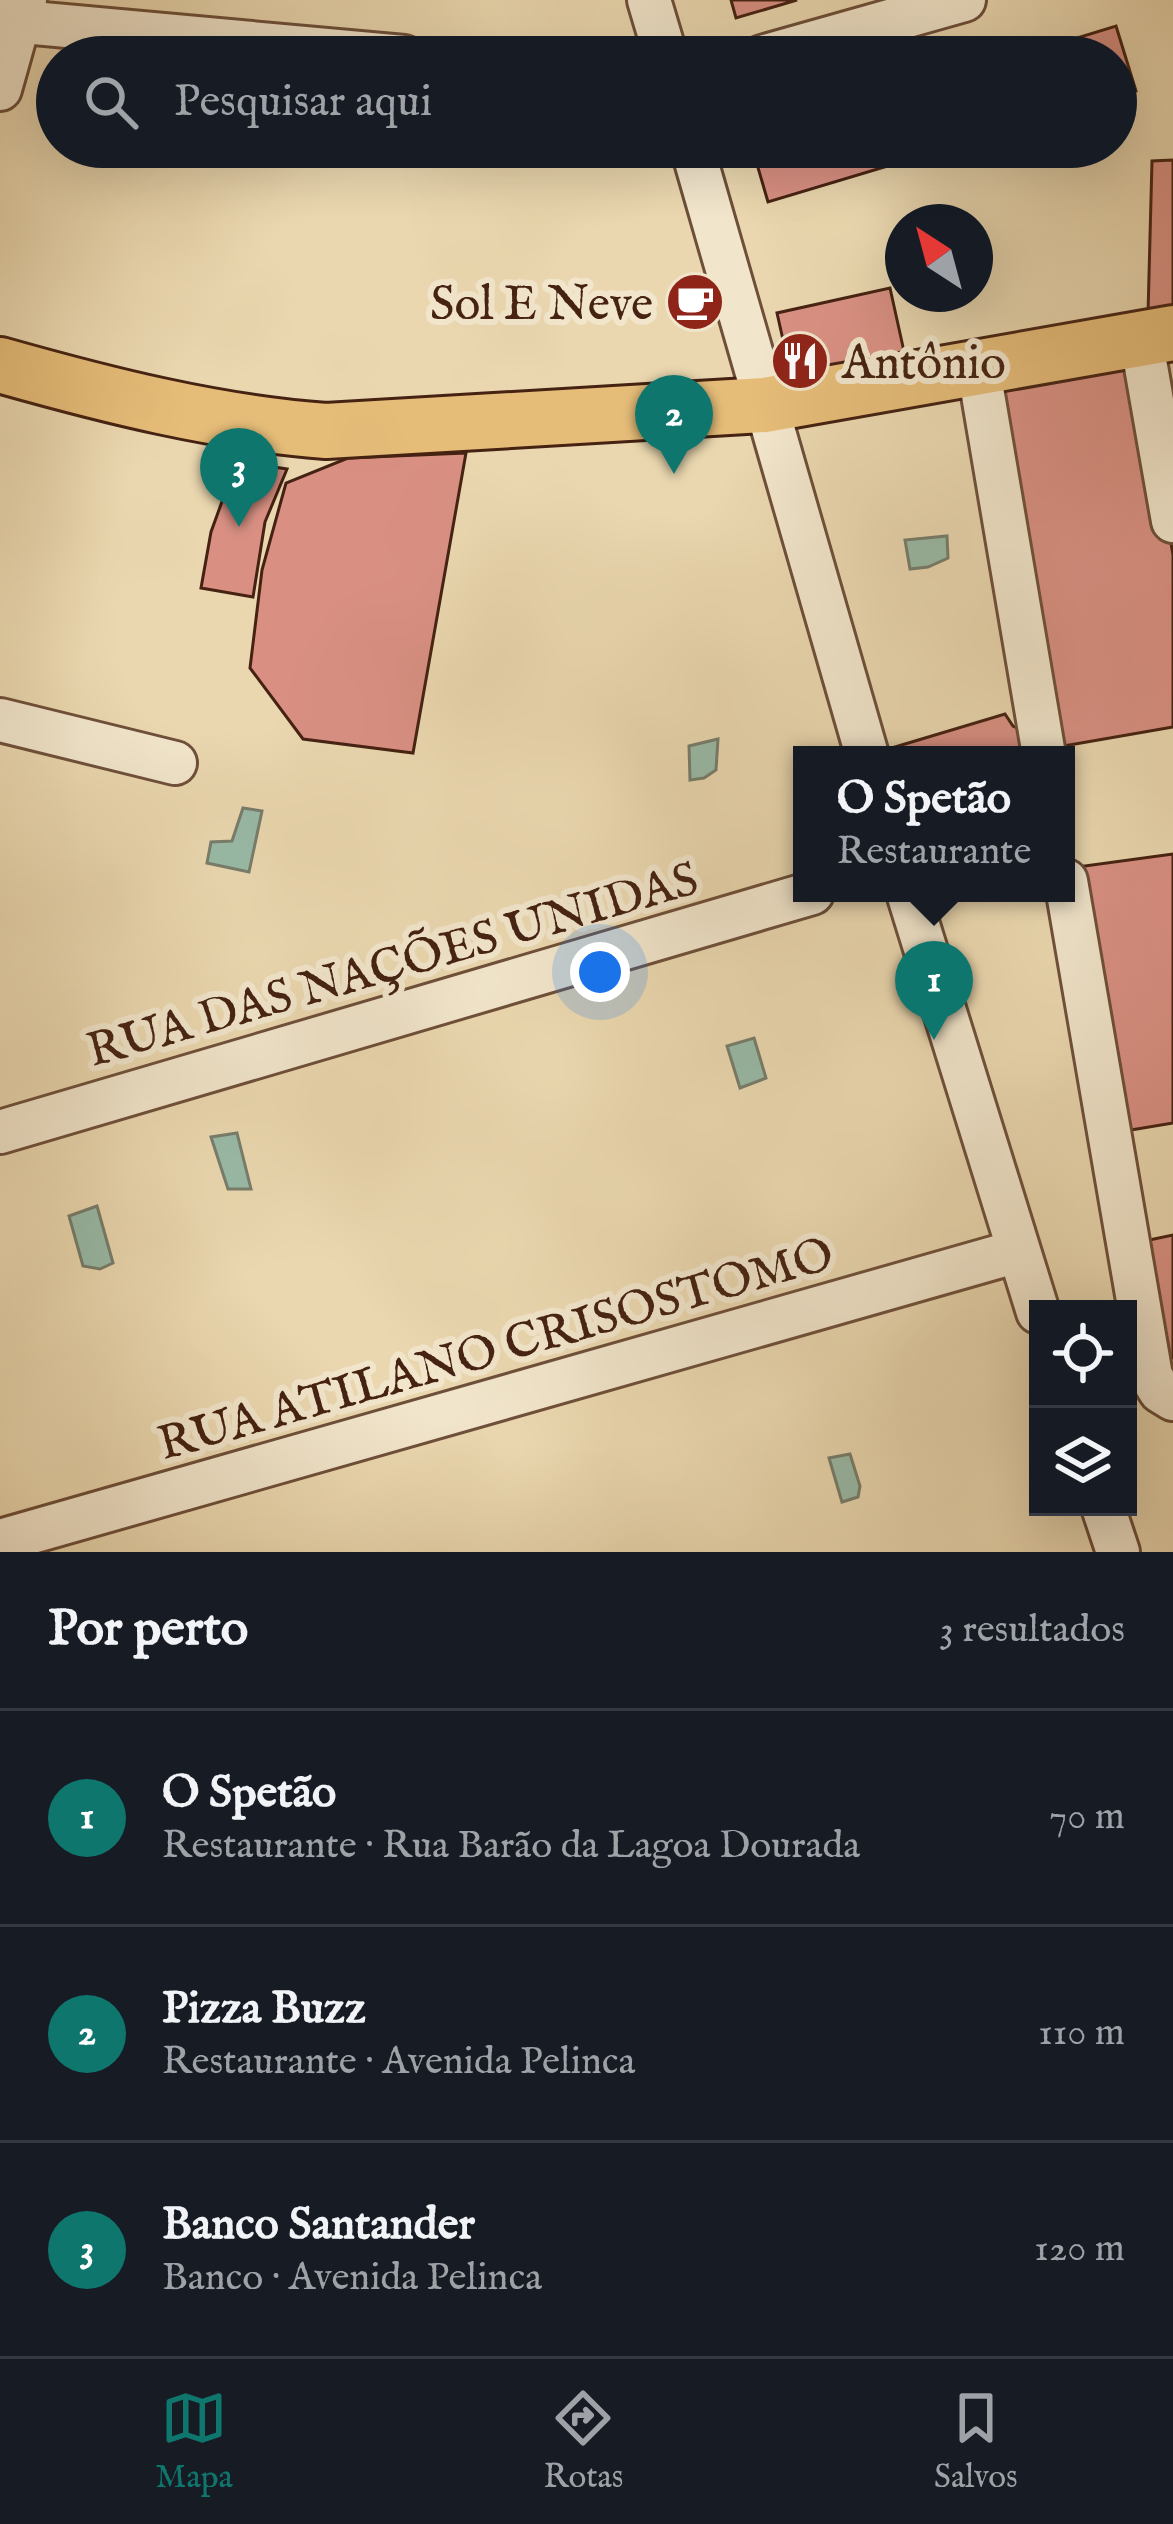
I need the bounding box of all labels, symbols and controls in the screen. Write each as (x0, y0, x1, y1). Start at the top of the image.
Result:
search box (36, 36, 1137, 168)
icon: search (78, 69, 144, 135)
text: Pesquisar aqui (174, 74, 432, 131)
north arrow (885, 204, 993, 312)
cafe icon: Sol E Neve (664, 271, 726, 333)
place label: Sol E Neve (430, 276, 653, 336)
restaurant icon: Antônio (769, 330, 831, 392)
place label: Antônio (841, 335, 1006, 395)
pin: 2 (635, 375, 713, 474)
pin: 3 (200, 428, 278, 527)
popup (793, 746, 1075, 902)
text: O Spetão (837, 771, 1011, 828)
text: Restaurante (837, 828, 1031, 877)
street label: RUA DAS NAÇÕES UNIDAS (80, 849, 706, 1083)
pin: 1 (895, 941, 973, 1040)
your location (570, 942, 630, 1002)
street label: RUA ATILANO CRISOSTOMO (152, 1226, 841, 1476)
map controls (1029, 1300, 1137, 1516)
button: locate (1029, 1300, 1137, 1408)
button: layers (1029, 1408, 1137, 1516)
text: Por perto (48, 1598, 248, 1663)
text: 3 resultados (939, 1606, 1125, 1655)
text: O Spetão (162, 1765, 336, 1822)
text: 1 (80, 1793, 94, 1842)
text: 70 m (1049, 1793, 1125, 1842)
text: Restaurante · Rua Barão da Lagoa Dourada (162, 1822, 860, 1871)
text: Pizza Buzz (162, 1981, 366, 2038)
text: 2 (78, 2009, 96, 2058)
text: 110 m (1038, 2009, 1125, 2058)
text: Restaurante · Avenida Pelinca (162, 2038, 635, 2087)
text: Banco Santander (162, 2197, 475, 2254)
text: 3 (80, 2225, 94, 2274)
text: 120 m (1034, 2225, 1125, 2274)
text: Banco · Avenida Pelinca (162, 2254, 542, 2303)
tab: Mapa (155, 2385, 233, 2499)
tab: Rotas (543, 2385, 623, 2499)
tab: Salvos (934, 2385, 1018, 2499)

